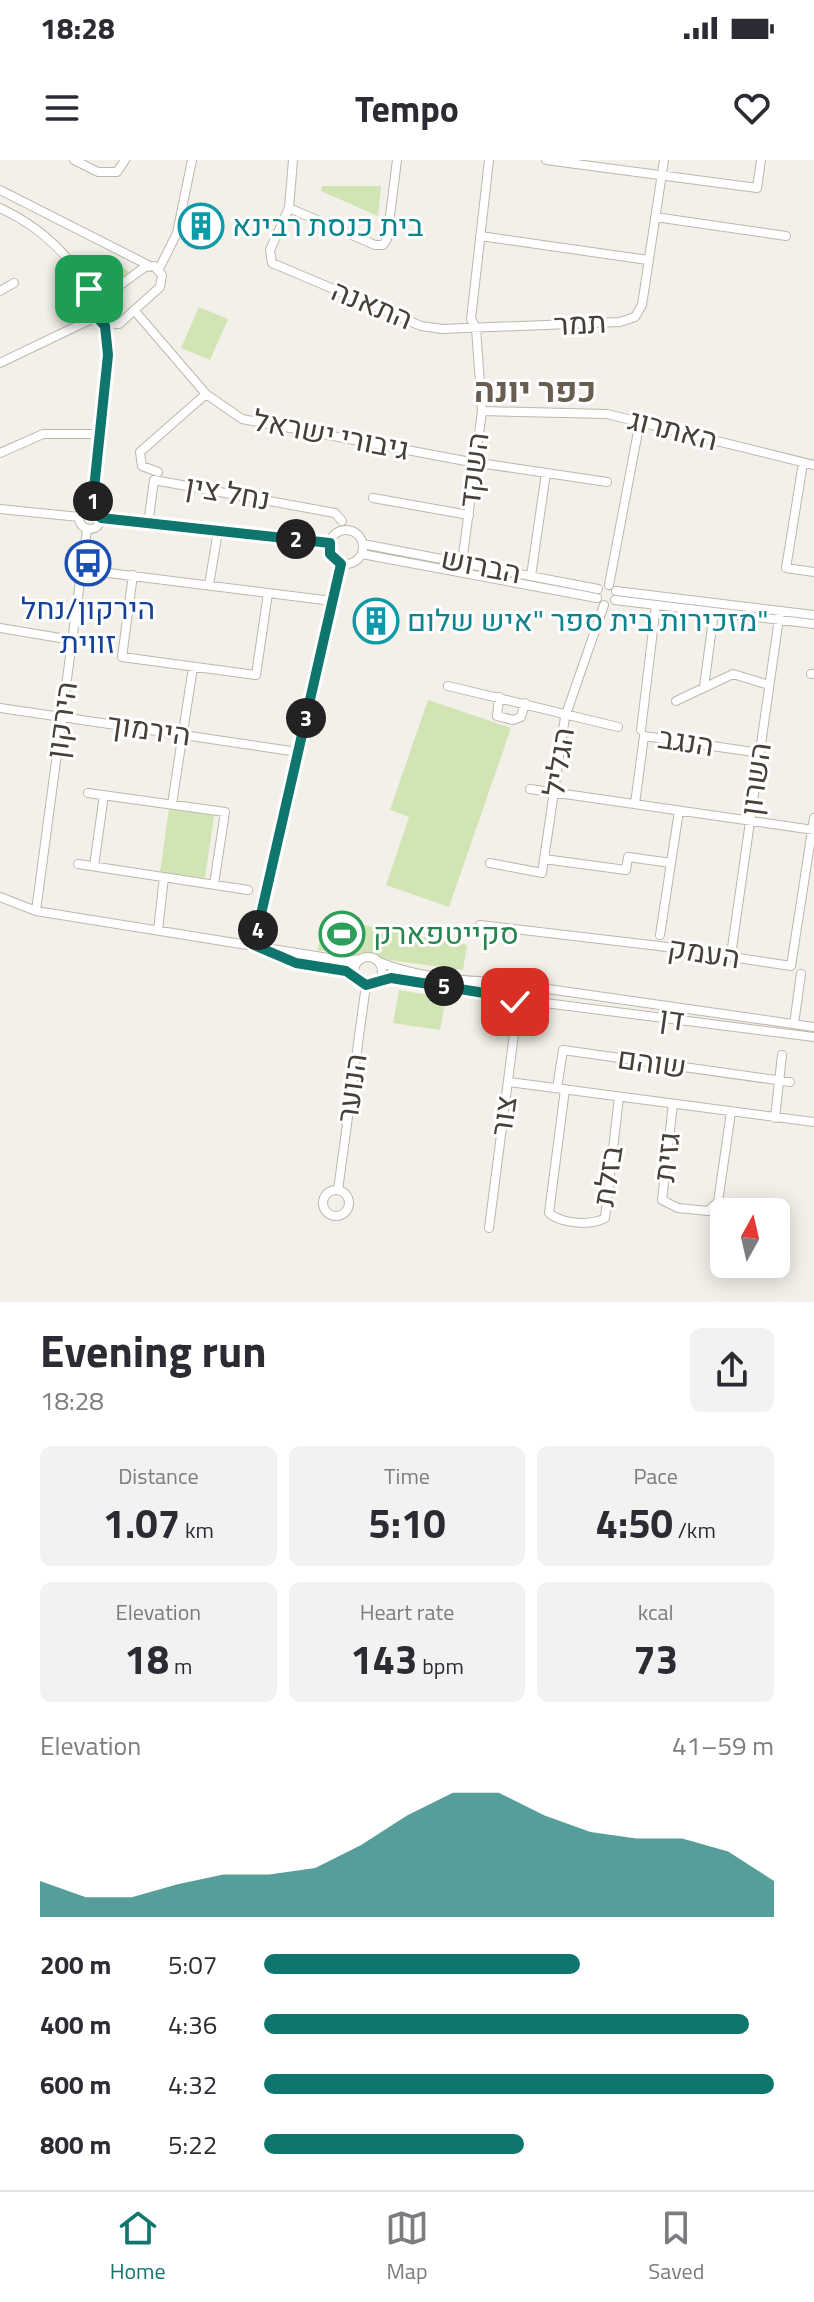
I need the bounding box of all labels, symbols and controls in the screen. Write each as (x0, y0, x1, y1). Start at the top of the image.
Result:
text: 18:28 (40, 5, 115, 51)
text: Tempo (355, 81, 459, 136)
icon: menu (40, 86, 84, 130)
icon: heart (730, 86, 774, 130)
building icon: בית כנסת רבינא (177, 202, 225, 250)
place label: בית כנסת רבינא (232, 202, 424, 248)
pin (55, 255, 123, 323)
icon: arrive (67, 267, 111, 311)
street label: התאנה (325, 267, 420, 341)
street label: תמר (553, 299, 607, 347)
district label: כפר יונה (474, 363, 596, 415)
street label: גיבורי ישראל (249, 396, 413, 472)
street label: האתרוג (624, 396, 723, 462)
street label: השקד (446, 429, 500, 510)
street label: נחל צין (182, 462, 274, 522)
pin: 1 (73, 481, 113, 521)
text: 1 (87, 484, 99, 518)
pin: 2 (276, 519, 316, 559)
text: 2 (290, 522, 302, 556)
street label: הברוש (437, 535, 525, 595)
bus stop icon: הירקון/נחל זווית (64, 539, 112, 587)
place label: הירקון/נחל זווית (21, 585, 155, 665)
building icon: מזכירות בית ספר "איש שלום" (352, 597, 400, 645)
place label: מזכירות בית ספר "איש שלום" (407, 597, 768, 643)
street label: הירקון (33, 678, 89, 761)
pin: 3 (286, 698, 326, 738)
street label: הירמוך (104, 700, 194, 758)
text: 3 (300, 701, 312, 735)
street label: הנגב (655, 714, 717, 768)
street label: הגליל (530, 724, 586, 800)
street label: השרון (727, 739, 783, 819)
pin: 4 (238, 910, 278, 950)
sports icon: סקייטפארק (318, 910, 366, 958)
place label: סקייטפארק (373, 910, 519, 956)
text: 4 (252, 913, 264, 947)
street label: העמק (665, 924, 744, 980)
pin: 5 (424, 966, 464, 1006)
pin (481, 968, 549, 1036)
text: 5 (438, 969, 450, 1003)
icon: check (493, 980, 537, 1024)
street label: דן (657, 994, 687, 1042)
street label: שוהם (615, 1034, 690, 1090)
street label: הנוער (323, 1050, 379, 1125)
street label: צור (477, 1093, 529, 1139)
street label: גזית (640, 1129, 692, 1184)
street label: בזלת (580, 1142, 634, 1209)
north arrow (710, 1198, 790, 1278)
map controls (710, 1198, 790, 1278)
text: Evening run (40, 1317, 267, 1384)
button: share (690, 1328, 774, 1412)
text: 18:28 (40, 1381, 104, 1420)
text: Distance (118, 1459, 199, 1493)
text: Time (384, 1459, 430, 1493)
text: Pace (633, 1459, 678, 1493)
text: 1.07 (103, 1493, 180, 1554)
text: 5:10 (368, 1493, 446, 1554)
text: 4:50 (596, 1493, 673, 1554)
text: km (180, 1513, 214, 1547)
text: /km (673, 1513, 716, 1547)
text: Elevation (116, 1595, 201, 1629)
text: Heart rate (360, 1595, 454, 1629)
text: kcal (638, 1595, 674, 1629)
text: 18 (124, 1629, 169, 1690)
text: 143 (350, 1629, 417, 1690)
text: 73 (633, 1629, 678, 1690)
text: m (169, 1649, 192, 1683)
text: bpm (417, 1649, 464, 1683)
text: Elevation (40, 1726, 141, 1765)
text: 41–59 m (672, 1726, 774, 1765)
text: 200 m (40, 1945, 111, 1984)
text: 5:07 (168, 1945, 217, 1984)
text: 400 m (40, 2005, 111, 2044)
text: 4:36 (168, 2005, 217, 2044)
text: 600 m (40, 2065, 111, 2104)
text: 4:32 (168, 2065, 217, 2104)
text: 800 m (40, 2125, 111, 2164)
text: 5:22 (168, 2125, 217, 2164)
tab: Home (110, 2206, 166, 2288)
tab: Map (385, 2206, 429, 2288)
tab: Saved (648, 2206, 704, 2288)

